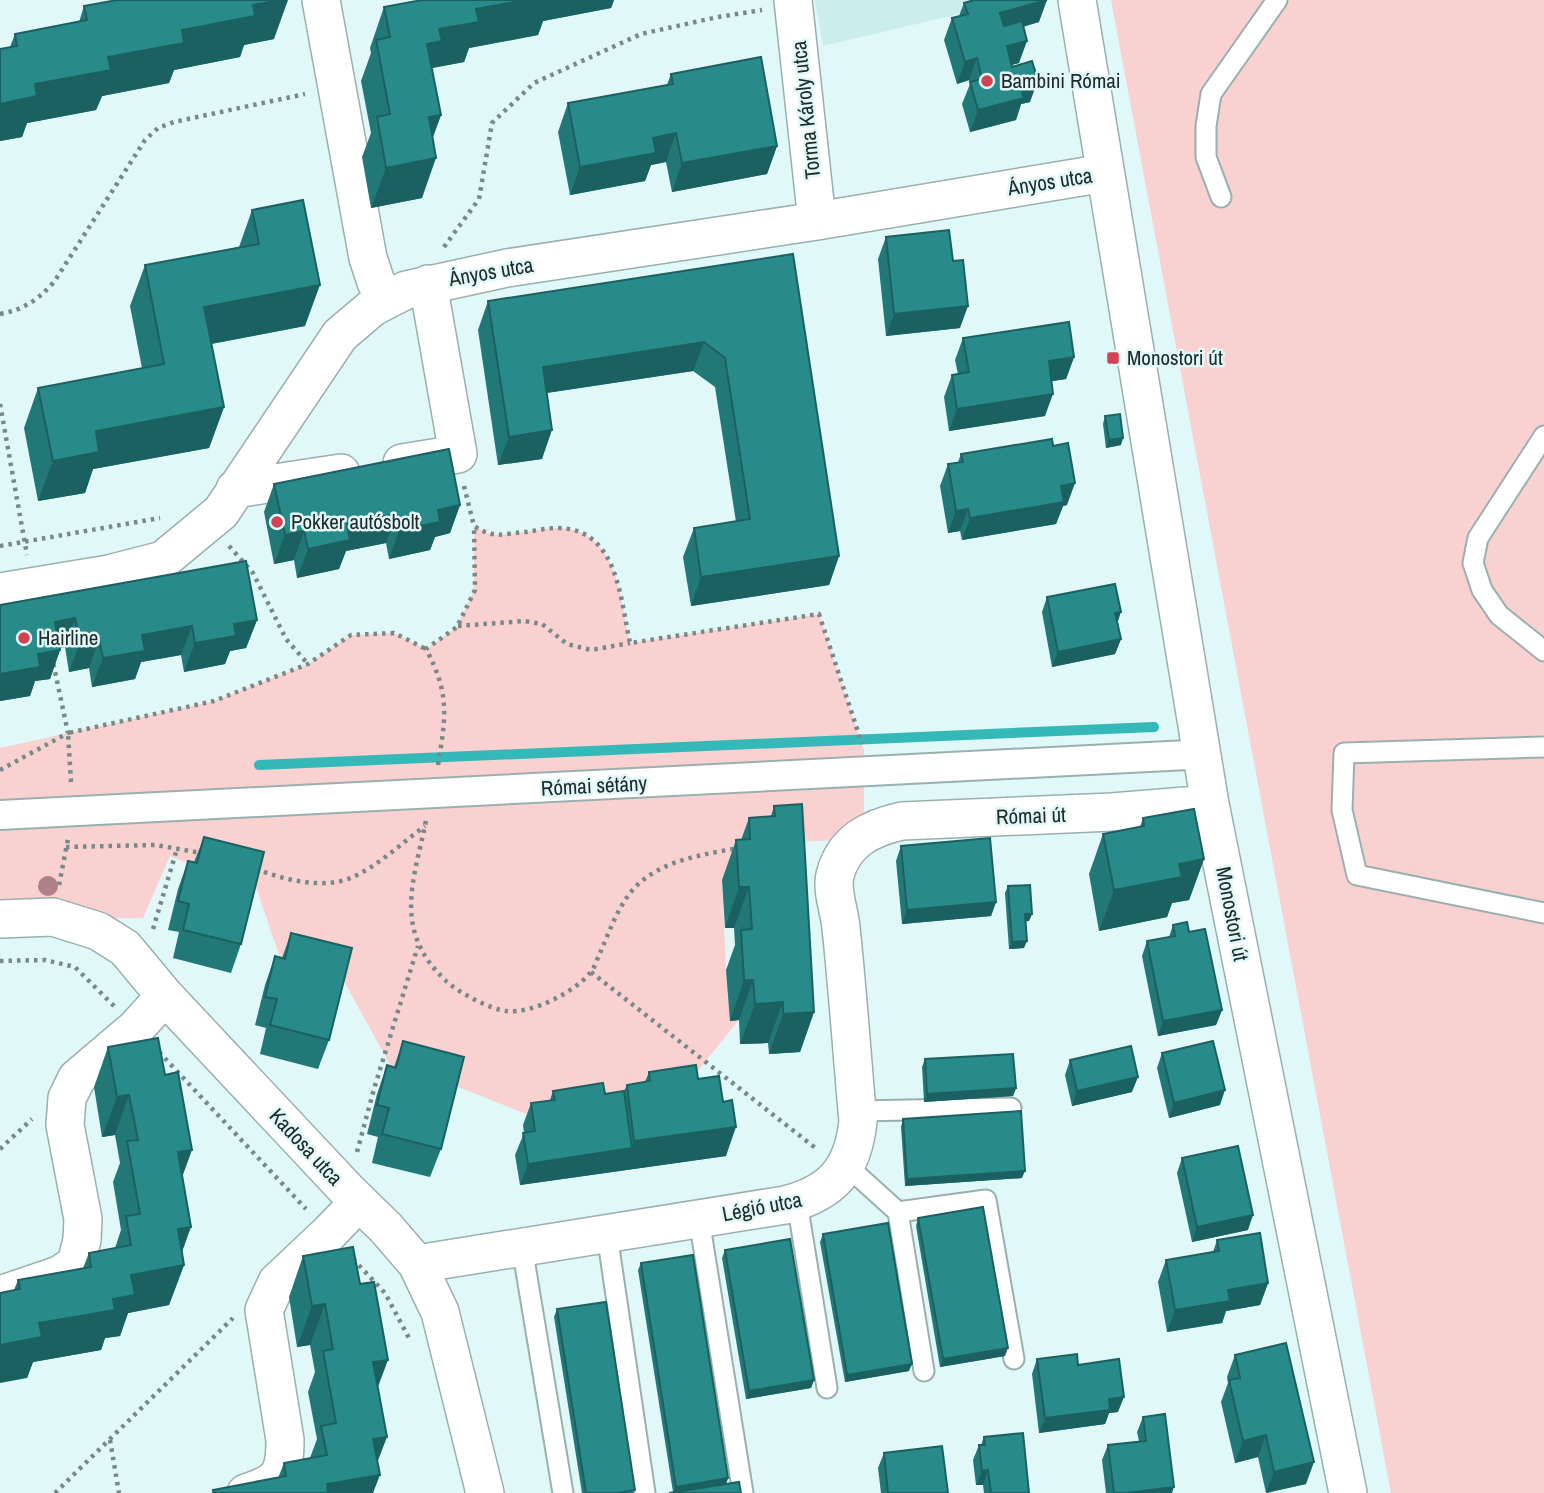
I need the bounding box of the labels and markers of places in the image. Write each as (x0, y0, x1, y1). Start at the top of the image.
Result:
place label: Bambini Római (1001, 66, 1121, 95)
marker: Bambini Római (979, 73, 995, 89)
place label: Monostori út (1127, 343, 1223, 372)
marker: Monostori út (1105, 350, 1121, 366)
place label: Pokker autósbolt (291, 507, 419, 536)
marker: Pokker autósbolt (269, 514, 285, 530)
place label: Hairline (38, 623, 98, 652)
marker: Hairline (16, 630, 32, 646)

